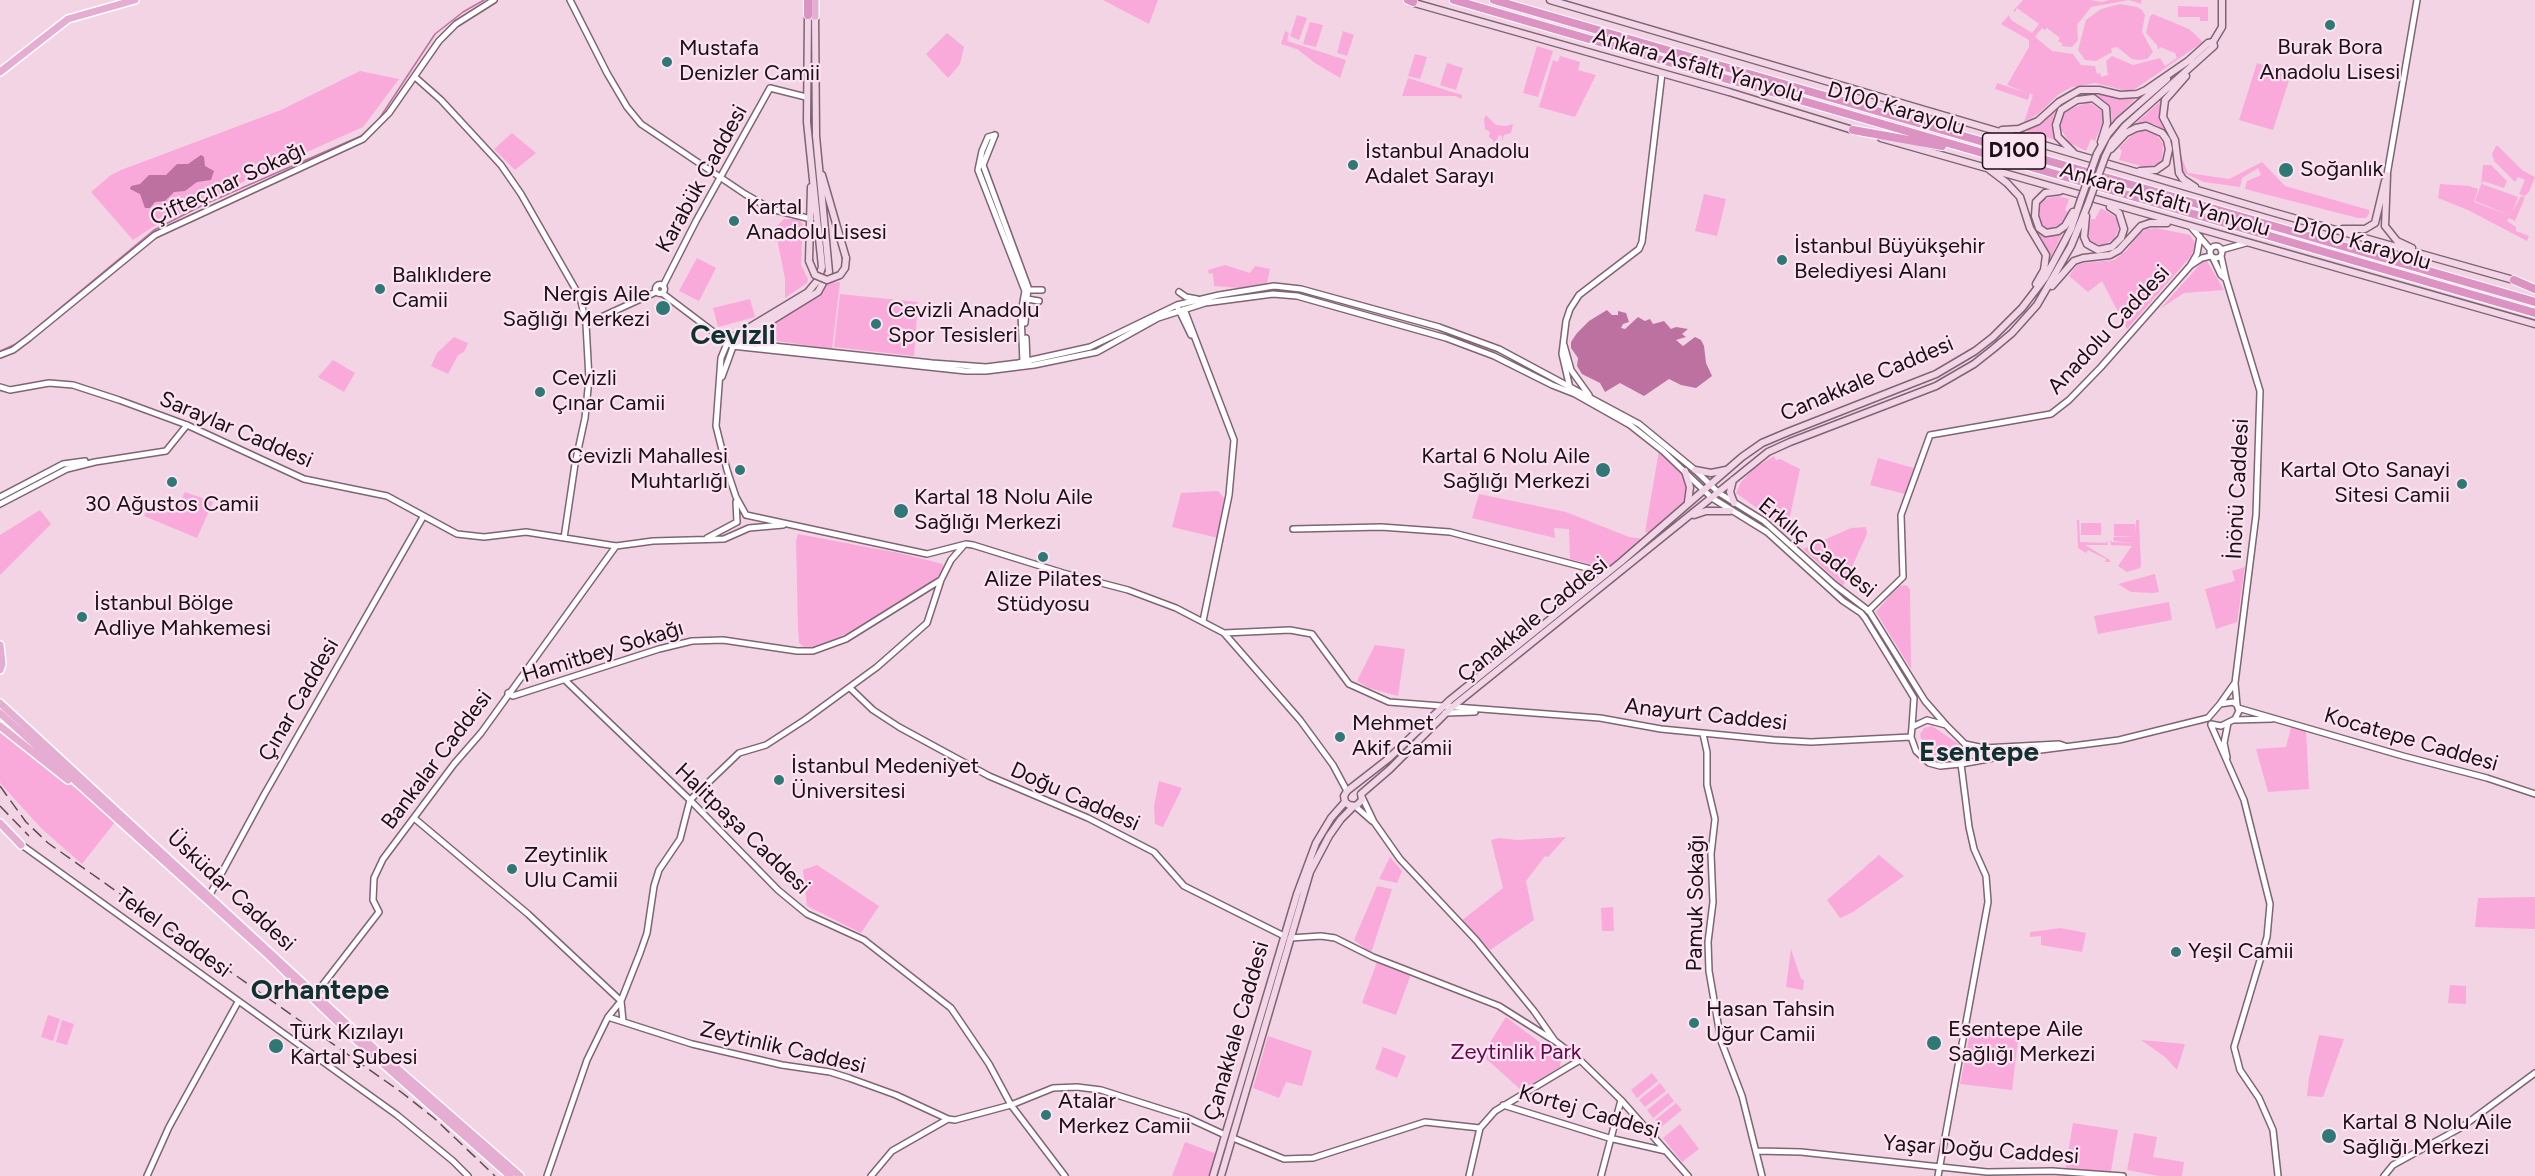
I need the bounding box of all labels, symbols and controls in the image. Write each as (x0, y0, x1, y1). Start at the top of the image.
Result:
marker: Burak Bora Anadolu Lisesi (2323, 18, 2337, 32)
street label: Ankara Asfaltı Yanyolu (1590, 23, 1806, 109)
place label: Burak Bora Anadolu Lisesi (2260, 35, 2400, 86)
place label: Mustafa Denizler Camii (679, 36, 820, 88)
marker: Mustafa Denizler Camii (660, 55, 674, 69)
street label: D100 Karayolu (1824, 77, 1968, 141)
street label: Karabük Caddesi (651, 101, 753, 257)
road number: D100 (1982, 133, 2046, 169)
street label: Çifteçınar Sokağı (146, 136, 310, 232)
place label: İstanbul Anadolu Adalet Sarayı (1365, 139, 1530, 190)
street label: Ankara Asfaltı Yanyolu (2057, 157, 2273, 243)
place label: Soğanlık (2300, 157, 2383, 183)
marker: İstanbul Anadolu Adalet Sarayı (1346, 158, 1360, 172)
marker: Soğanlık (2277, 161, 2295, 179)
place label: Kartal Anadolu Lisesi (746, 195, 887, 246)
street label: D100 Karayolu (2290, 212, 2434, 276)
marker: Kartal Anadolu Lisesi (727, 214, 741, 228)
place label: İstanbul Büyükşehir Belediyesi Alanı (1794, 234, 1985, 286)
marker: İstanbul Büyükşehir Belediyesi Alanı (1775, 253, 1789, 267)
street label: Anadolu Caddesi (2042, 260, 2176, 400)
place label: Balıklıdere Camii (392, 263, 492, 314)
marker: Balıklıdere Camii (373, 282, 387, 296)
place label: Nergis Aile Sağlığı Merkezi (503, 282, 650, 334)
place label: Cevizli Anadolu Spor Tesisleri (888, 298, 1039, 350)
marker: Nergis Aile Sağlığı Merkezi (654, 299, 672, 317)
marker: Cevizli Anadolu Spor Tesisleri (869, 317, 883, 331)
district label: Cevizli (690, 319, 776, 353)
street label: Canakkale Caddesi (1777, 331, 1957, 427)
place label: Cevizli Çınar Camii (552, 366, 665, 418)
marker: Cevizli Çınar Camii (533, 385, 547, 399)
street label: Saraylar Caddesi (155, 386, 317, 474)
street label: İnönü Caddesi (2221, 418, 2255, 560)
place label: Cevizli Mahallesi Muhtarlığı (567, 444, 728, 496)
place label: Kartal 6 Nolu Aile Sağlığı Merkezi (1421, 444, 1590, 496)
place label: Kartal Oto Sanayi Sitesi Camii (2280, 458, 2450, 510)
marker: Kartal 6 Nolu Aile Sağlığı Merkezi (1594, 461, 1612, 479)
marker: Cevizli Mahallesi Muhtarlığı (733, 463, 747, 477)
marker: 30 Ağustos Camii (165, 475, 179, 489)
marker: Kartal Oto Sanayi Sitesi Camii (2455, 477, 2469, 491)
place label: Kartal 18 Nolu Aile Sağlığı Merkezi (914, 485, 1093, 536)
place label: 30 Ağustos Camii (85, 492, 259, 518)
street label: Erkılıç Caddesi (1753, 493, 1881, 603)
marker: Kartal 18 Nolu Aile Sağlığı Merkezi (892, 502, 910, 520)
marker: Alize Pilates Stüdyosu (1036, 550, 1050, 564)
street label: Çanakkale Caddesi (1453, 551, 1613, 689)
place label: Alize Pilates Stüdyosu (984, 567, 1102, 618)
place label: İstanbul Bölge Adliye Mahkemesi (94, 591, 271, 642)
marker: İstanbul Bölge Adliye Mahkemesi (75, 610, 89, 624)
street label: Hamitbey Sokağı (519, 615, 687, 689)
street label: Çınar Caddesi (253, 634, 345, 766)
street label: Bankalar Caddesi (376, 685, 498, 835)
street label: Anayurt Caddesi (1623, 693, 1789, 737)
street label: Kocatepe Caddesi (2321, 702, 2501, 778)
place label: Mehmet Akif Camii (1352, 711, 1452, 762)
marker: Mehmet Akif Camii (1333, 730, 1347, 744)
district label: Esentepe (1919, 736, 2039, 770)
place label: İstanbul Medeniyet Üniversitesi (791, 754, 979, 806)
street label: Doğu Caddesi (1006, 757, 1144, 837)
street label: Halitpaşa Caddesi (669, 758, 815, 900)
marker: İstanbul Medeniyet Üniversitesi (772, 773, 786, 787)
street label: Üsküdar Caddesi (161, 825, 301, 957)
street label: Pamuk Sokağı (1682, 834, 1710, 972)
place label: Zeytinlik Ulu Camii (524, 843, 618, 894)
marker: Zeytinlik Ulu Camii (505, 862, 519, 876)
street label: Tekel Caddesi (110, 882, 236, 984)
street label: Çanakkale Caddesi (1199, 938, 1275, 1124)
place label: Yeşil Camii (2188, 939, 2294, 965)
marker: Yeşil Camii (2169, 945, 2183, 959)
district label: Orhantepe (251, 974, 389, 1008)
place label: Hasan Tahsin Uğur Camii (1706, 997, 1835, 1048)
street label: Zeytinlik Caddesi (698, 1016, 868, 1080)
marker: Hasan Tahsin Uğur Camii (1687, 1016, 1701, 1030)
place label: Esentepe Aile Sağlığı Merkezi (1948, 1017, 2095, 1068)
place label: Türk Kızılayı Kartal Şubesi (290, 1020, 418, 1072)
marker: Esentepe Aile Sağlığı Merkezi (1925, 1034, 1943, 1052)
marker: Türk Kızılayı Kartal Şubesi (267, 1037, 285, 1055)
park label: Zeytinlik Park (1451, 1040, 1581, 1066)
street label: Kortej Caddesi (1516, 1079, 1662, 1145)
place label: Atalar Merkez Camii (1058, 1089, 1191, 1140)
marker: Atalar Merkez Camii (1039, 1108, 1053, 1122)
place label: Kartal 8 Nolu Aile Sağlığı Merkezi (2342, 1110, 2512, 1162)
marker: Kartal 8 Nolu Aile Sağlığı Merkezi (2320, 1127, 2338, 1145)
street label: Yaşar Doğu Caddesi (1882, 1130, 2080, 1170)

